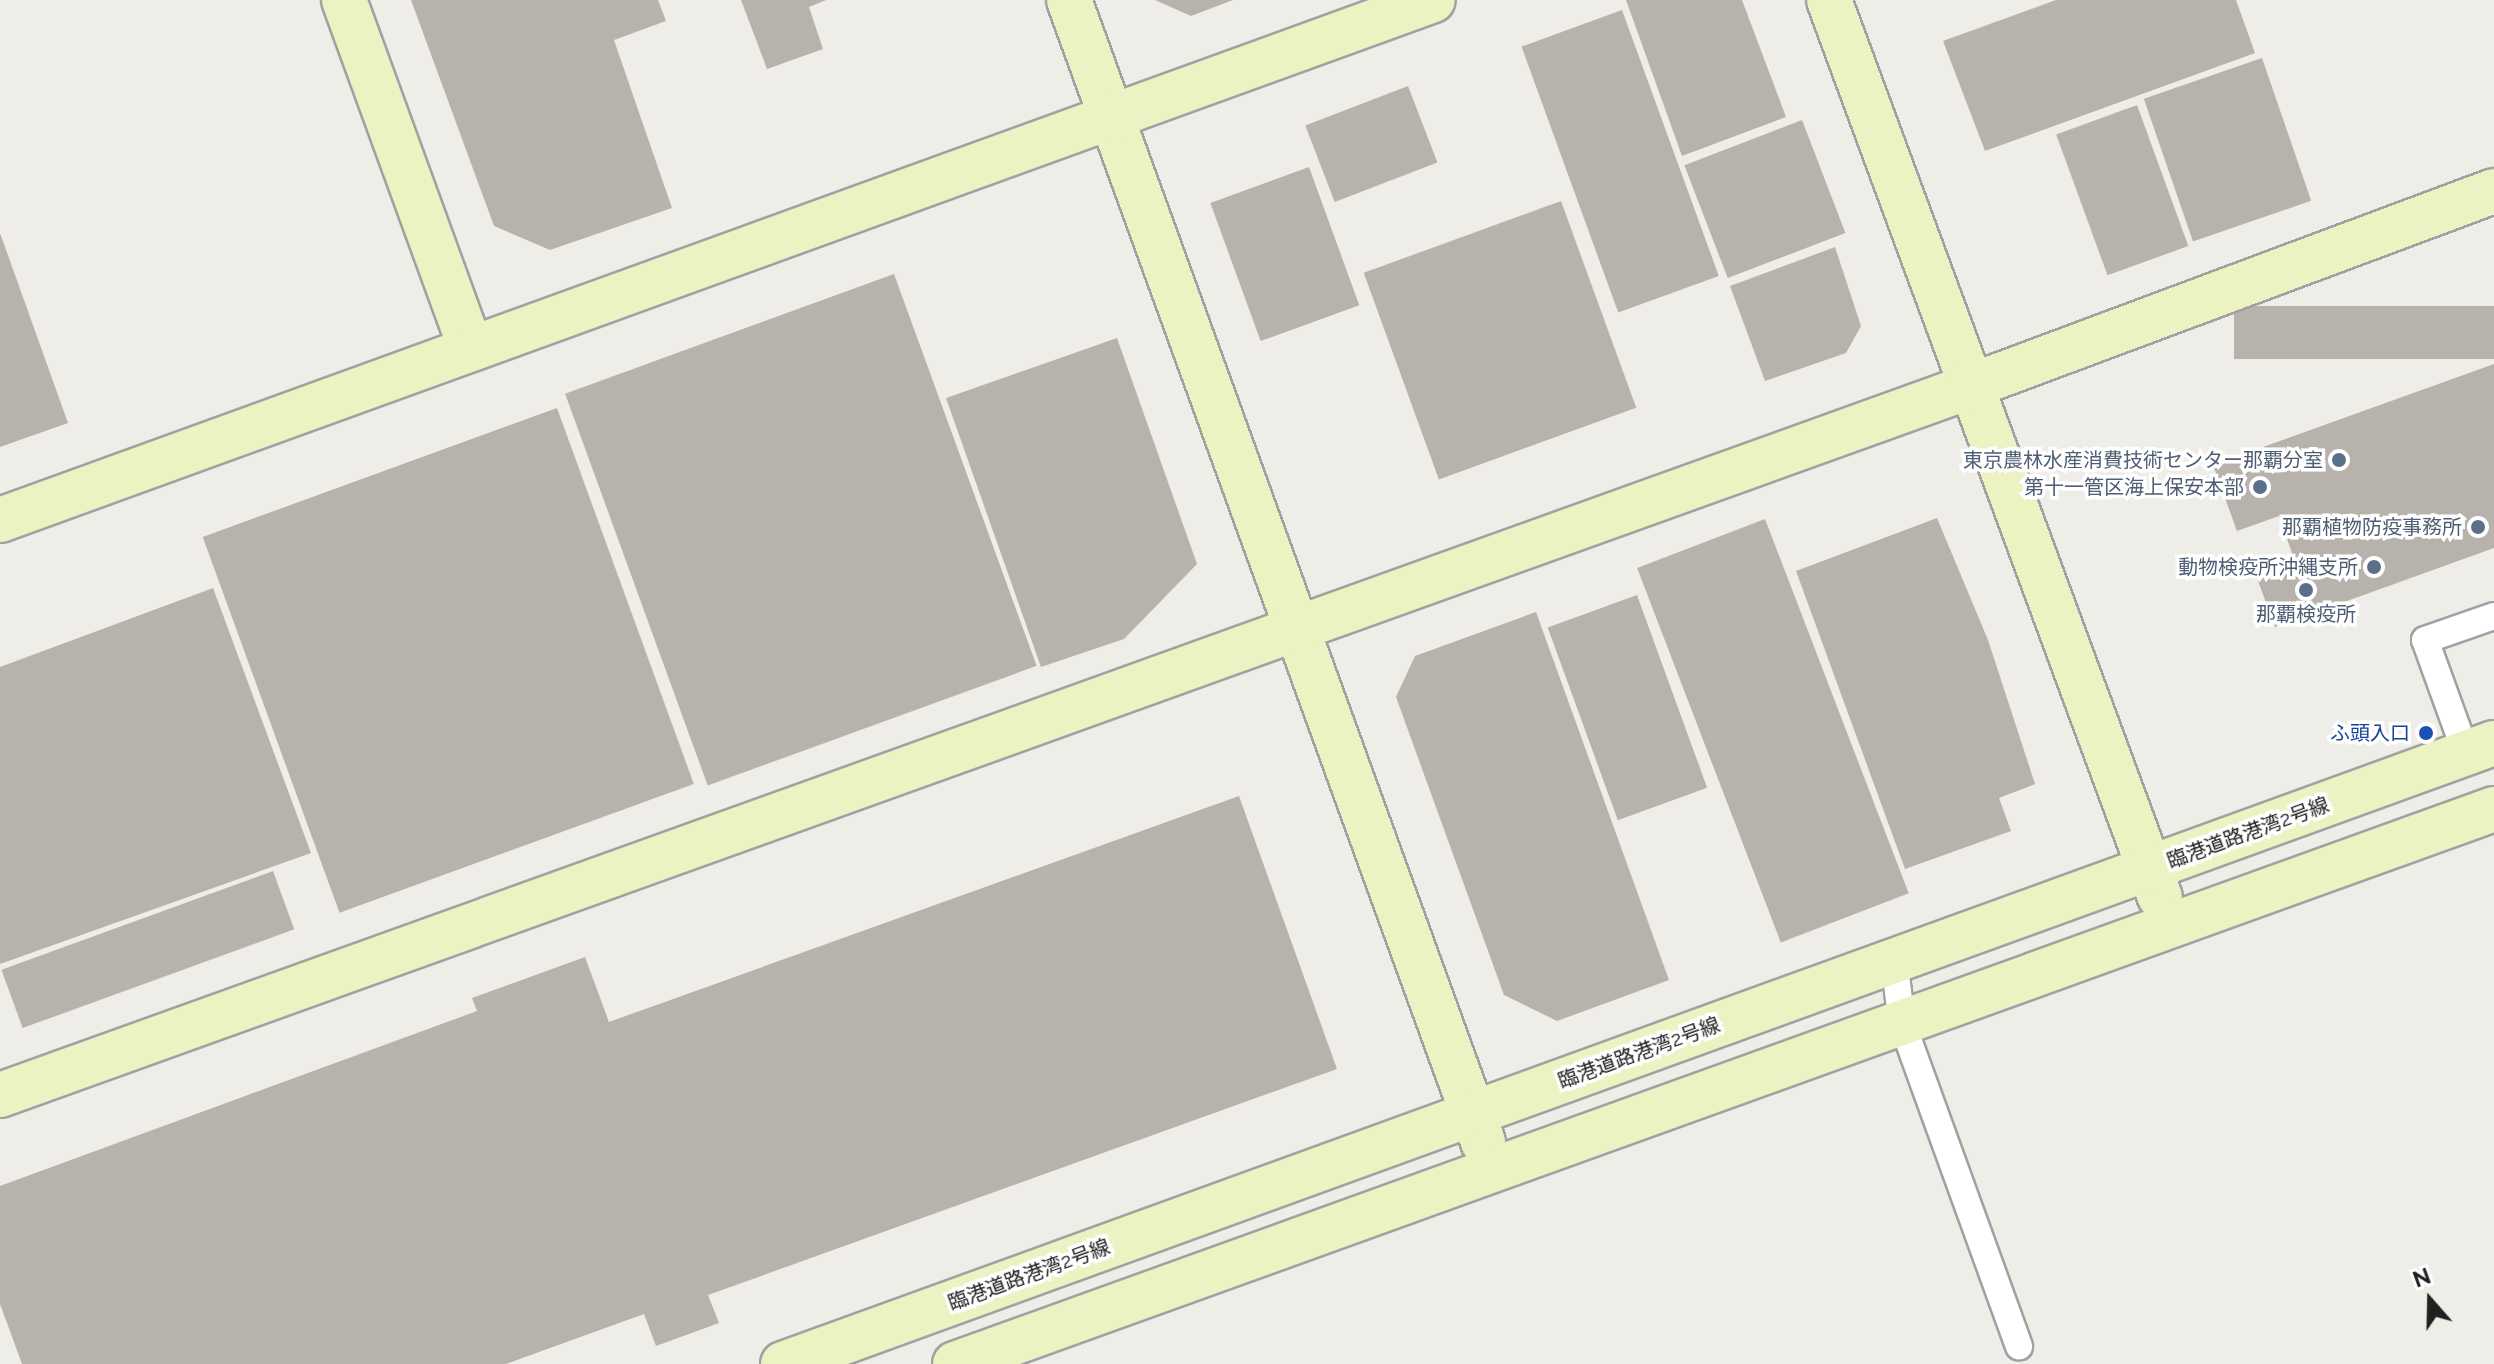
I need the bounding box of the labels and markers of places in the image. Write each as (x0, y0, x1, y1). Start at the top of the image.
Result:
place label: 東京農林水産消費技術センター那覇分室 (1963, 448, 2323, 472)
marker: 東京農林水産消費技術センター那覇分室 (2330, 451, 2348, 469)
place label: 第十一管区海上保安本部 (2024, 475, 2244, 499)
marker: 第十一管区海上保安本部 (2251, 478, 2269, 496)
place label: 那覇植物防疫事務所 (2282, 515, 2462, 539)
marker: 那覇植物防疫事務所 (2469, 518, 2487, 536)
place label: 動物検疫所沖縄支所 (2178, 555, 2358, 579)
marker: 動物検疫所沖縄支所 (2365, 558, 2383, 576)
marker: 那覇検疫所 (2297, 581, 2315, 599)
place label: 那覇検疫所 (2256, 602, 2356, 626)
place label: ふ頭入口 (2330, 721, 2410, 745)
marker: ふ頭入口 (2417, 724, 2435, 742)

